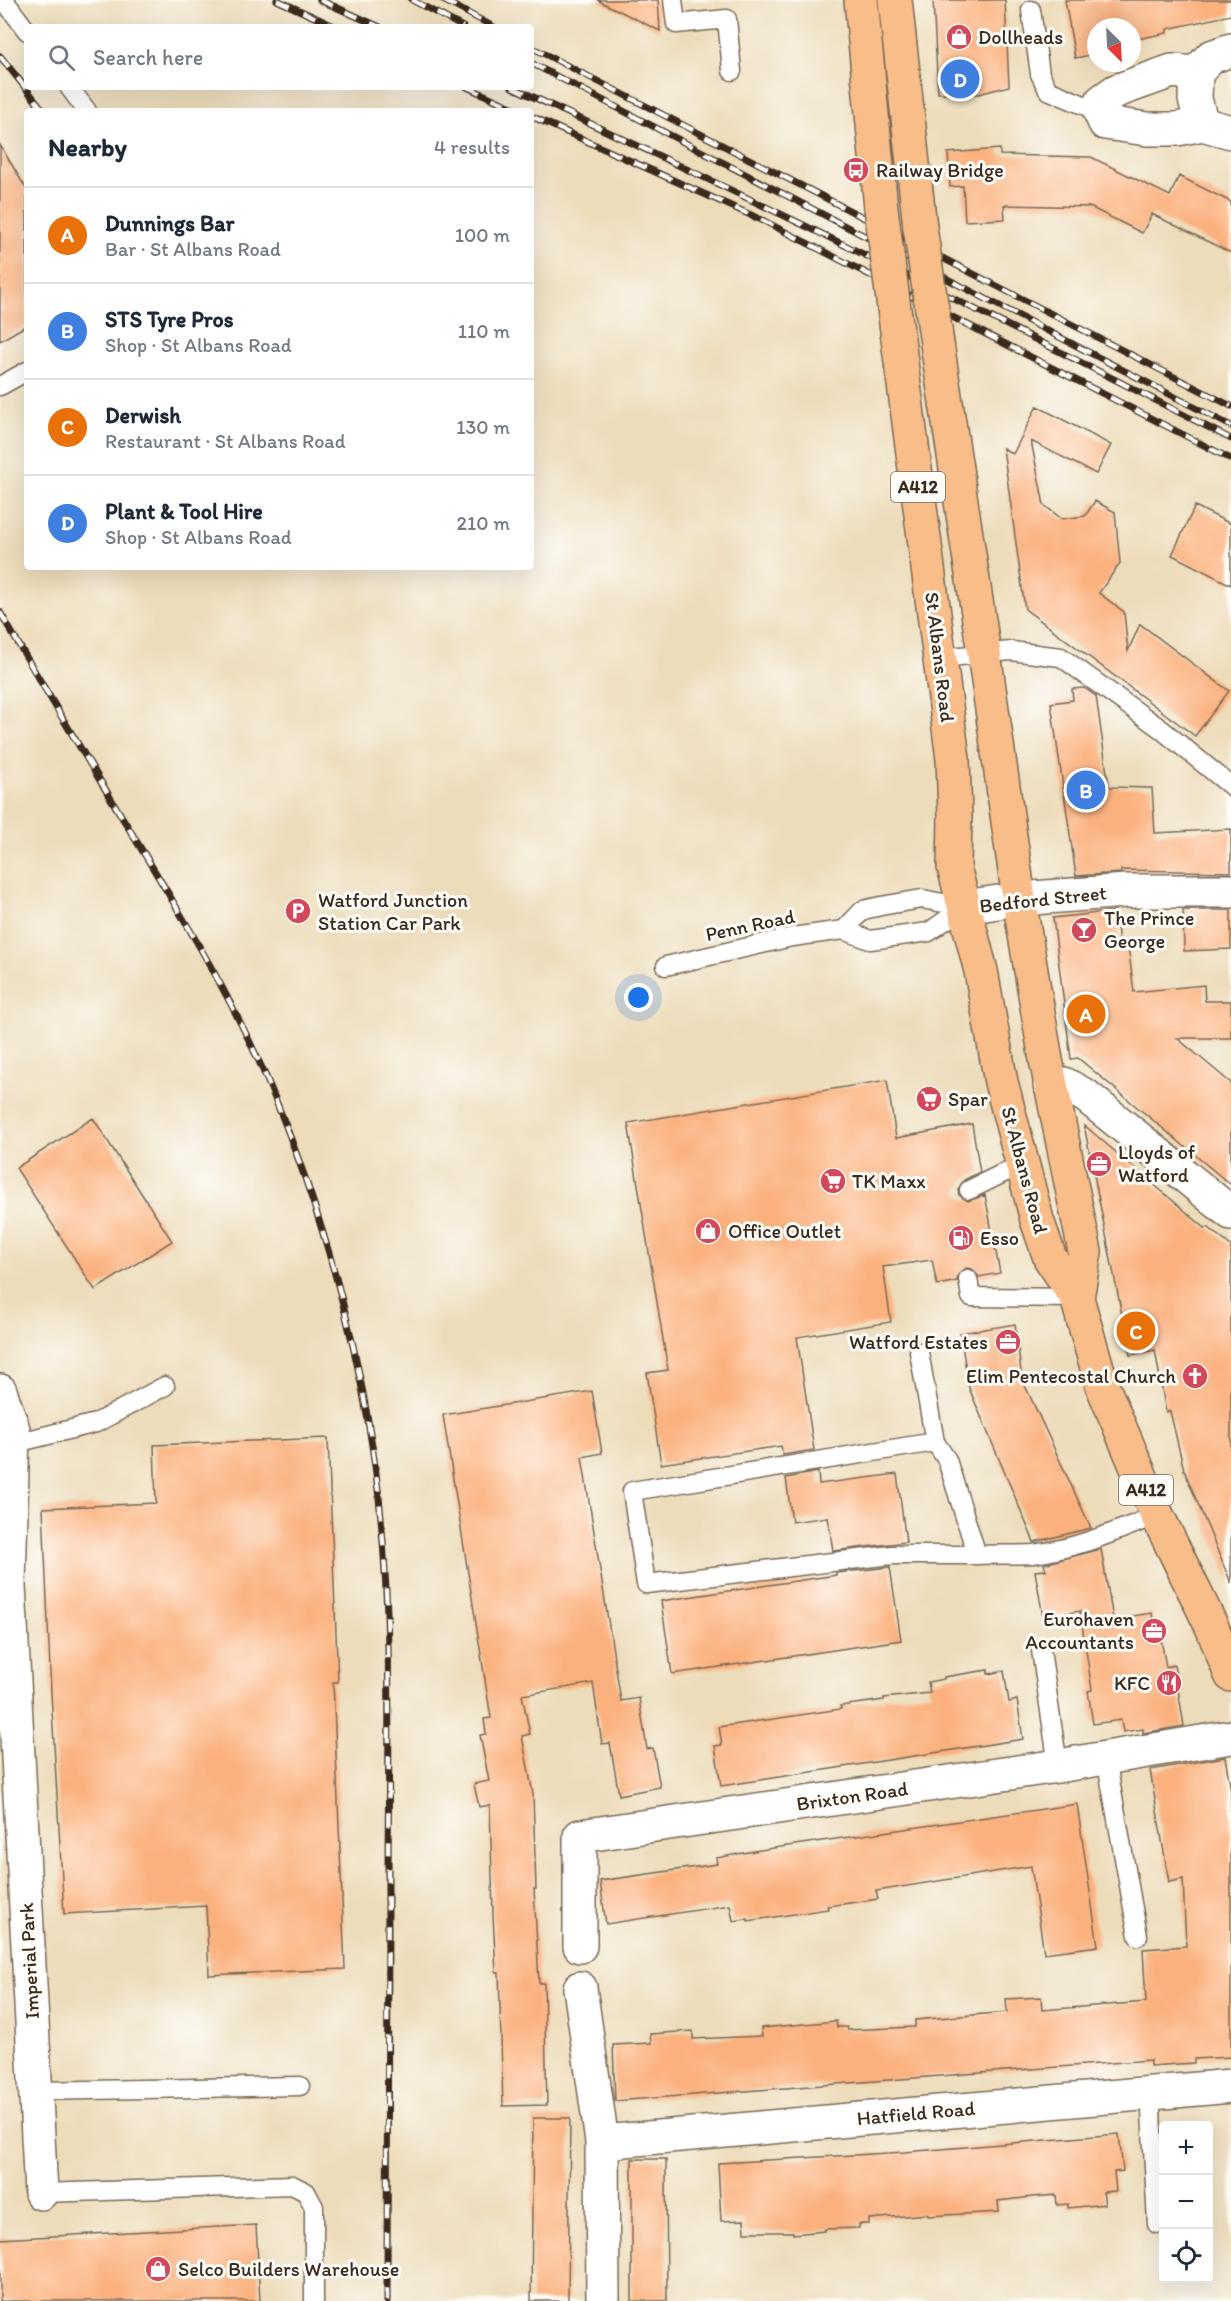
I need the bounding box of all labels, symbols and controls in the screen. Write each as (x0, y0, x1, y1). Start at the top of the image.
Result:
north arrow (1087, 18, 1141, 72)
shop icon: Dollheads (944, 22, 974, 52)
search box (24, 24, 534, 90)
place label: Dollheads (978, 25, 1063, 49)
icon: search (45, 41, 78, 74)
text: Search here (93, 44, 203, 71)
pin: D (940, 56, 980, 101)
text: Nearby (48, 131, 127, 163)
text: 4 results (434, 135, 510, 159)
bus stop icon: Railway Bridge (841, 155, 871, 185)
place label: Railway Bridge (876, 158, 1004, 182)
text: Dunnings Bar (105, 210, 234, 237)
text: A (61, 223, 74, 247)
text: 100 m (455, 223, 510, 247)
text: Bar · St Albans Road (105, 237, 281, 261)
text: STS Tyre Pros (105, 306, 233, 333)
text: B (61, 319, 74, 343)
text: 110 m (458, 319, 510, 343)
text: Shop · St Albans Road (105, 333, 292, 357)
text: Derwish (105, 402, 181, 429)
text: C (61, 415, 74, 439)
text: 130 m (456, 415, 510, 439)
text: Restaurant · St Albans Road (105, 429, 346, 453)
road number: A412 (891, 472, 945, 502)
text: Plant & Tool Hire (105, 498, 263, 525)
text: D (61, 511, 74, 535)
text: 210 m (457, 511, 510, 535)
text: Shop · St Albans Road (105, 525, 292, 549)
street label: St Albans Road (920, 591, 960, 723)
pin: B (1066, 768, 1106, 812)
street label: Bedford Street (978, 880, 1108, 918)
place label: Watford Junction Station Car Park (318, 888, 468, 935)
parking icon: Watford Junction Station Car Park (283, 896, 313, 926)
street label: Penn Road (703, 904, 797, 946)
place label: The Prince George (1104, 906, 1194, 953)
bar icon: The Prince George (1069, 915, 1099, 945)
your location (624, 983, 653, 1012)
pin: A (1066, 992, 1106, 1036)
supermarket icon: Spar (914, 1084, 944, 1114)
place label: Spar (948, 1087, 988, 1111)
street label: St Albans Road (996, 1104, 1054, 1236)
place label: Lloyds of Watford (1118, 1140, 1196, 1187)
office icon: Lloyds of Watford (1084, 1149, 1114, 1179)
supermarket icon: TK Maxx (818, 1166, 848, 1196)
place label: TK Maxx (852, 1169, 926, 1193)
shop icon: Office Outlet (693, 1216, 723, 1246)
place label: Office Outlet (728, 1219, 841, 1243)
fuel station icon: Esso (946, 1223, 976, 1253)
place label: Esso (980, 1226, 1019, 1250)
pin: C (1116, 1308, 1156, 1354)
office icon: Watford Estates (993, 1327, 1023, 1357)
place label: Watford Estates (849, 1330, 988, 1354)
church icon: Elim Pentecostal Church (1180, 1361, 1210, 1391)
place label: Elim Pentecostal Church (966, 1364, 1176, 1388)
road number: A412 (1119, 1475, 1173, 1505)
place label: Eurohaven Accountants (1025, 1607, 1134, 1654)
office icon: Eurohaven Accountants (1139, 1616, 1169, 1646)
restaurant icon: KFC (1154, 1668, 1184, 1698)
place label: KFC (1114, 1671, 1150, 1695)
street label: Brixton Road (795, 1776, 910, 1816)
street label: Imperial Park (14, 1902, 44, 2020)
street label: Hatfield Road (856, 2096, 976, 2130)
map controls (1159, 2121, 1213, 2283)
button: + (1159, 2121, 1213, 2175)
button: − (1159, 2175, 1213, 2229)
button: locate (1159, 2229, 1213, 2283)
shop icon: Selco Builders Warehouse (143, 2254, 173, 2284)
place label: Selco Builders Warehouse (178, 2257, 399, 2281)

